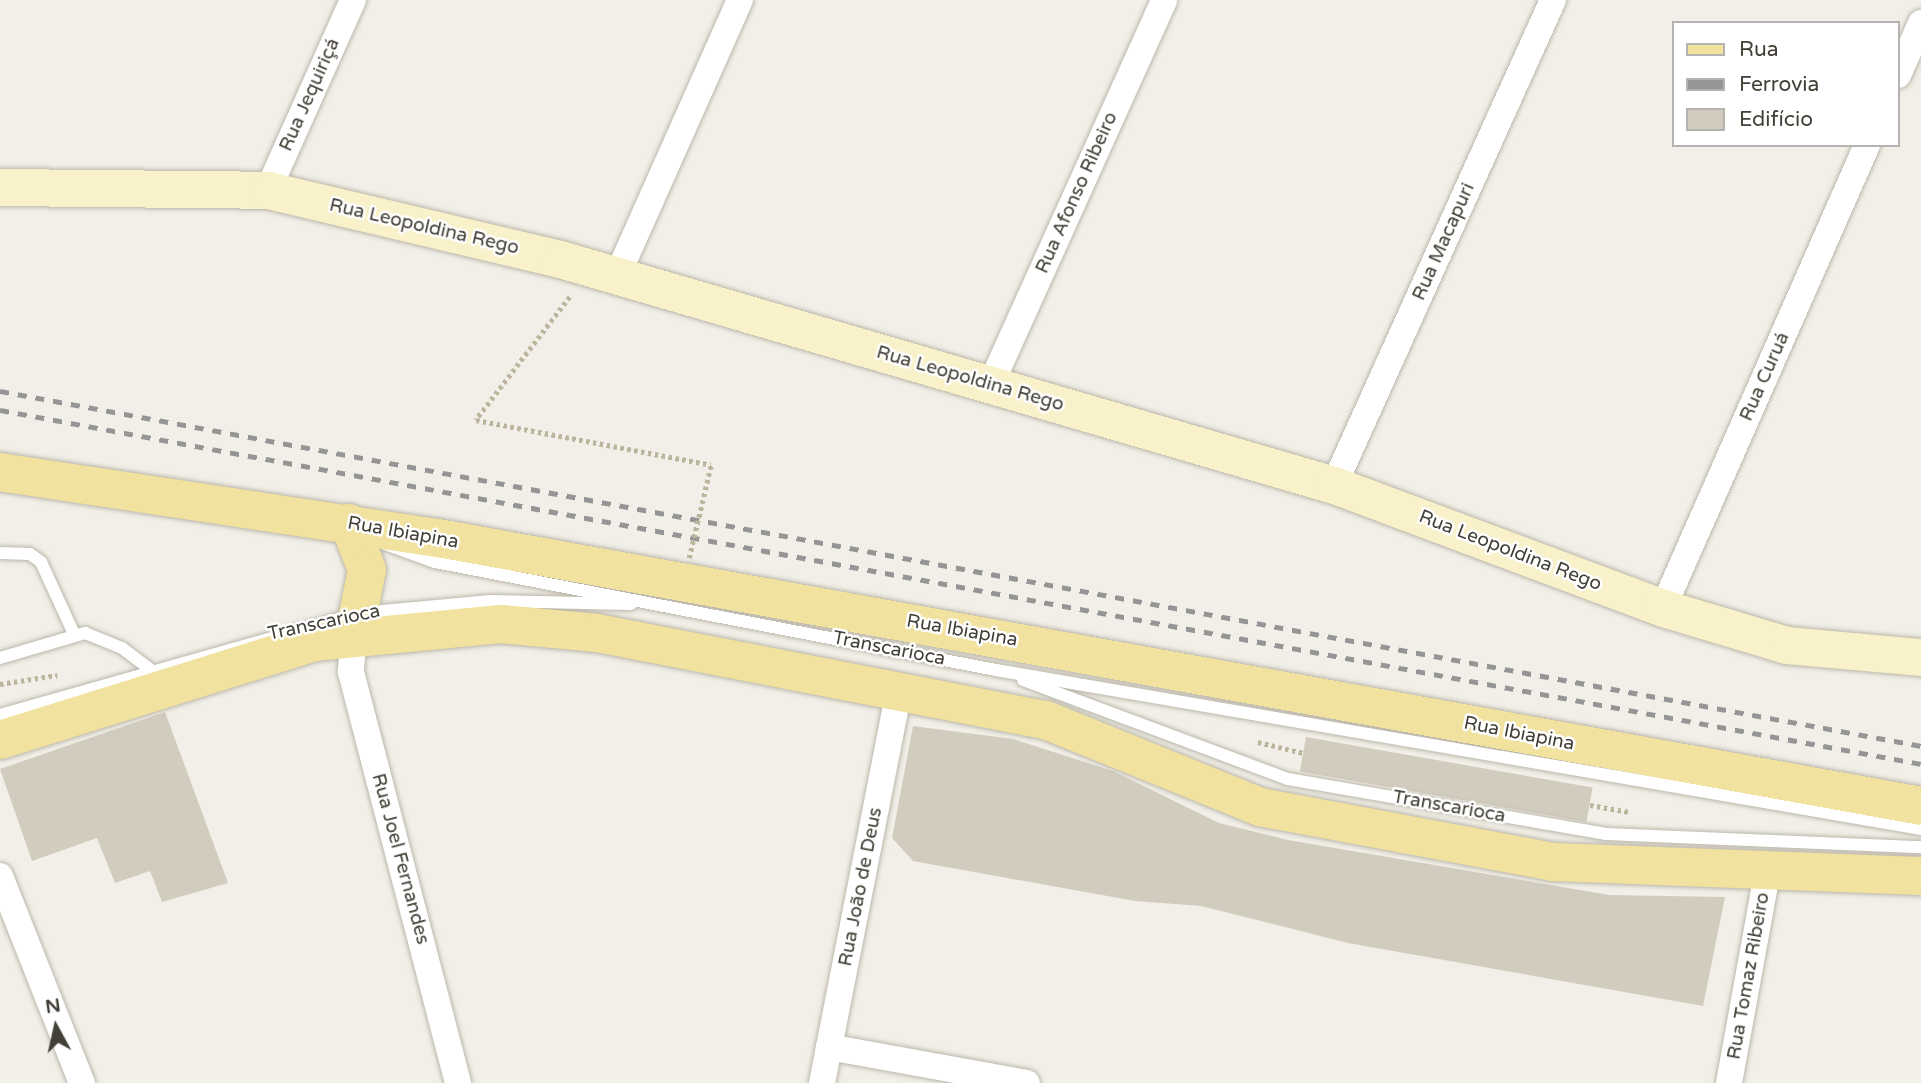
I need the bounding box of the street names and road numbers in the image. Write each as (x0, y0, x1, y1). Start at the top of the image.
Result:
street label: Rua Jequiriçá (275, 35, 345, 155)
street label: Rua Afonso Ribeiro (1031, 109, 1123, 277)
street label: Rua Macapuri (1408, 180, 1480, 304)
street label: Rua Leopoldina Rego (327, 194, 521, 260)
street label: Rua Curuá (1735, 329, 1795, 425)
street label: Rua Leopoldina Rego (874, 341, 1066, 417)
street label: Rua Leopoldina Rego (1415, 506, 1605, 596)
street label: Rua Ibiapina (346, 512, 460, 554)
street label: Transcarioca (266, 600, 382, 646)
street label: Rua Ibiapina (905, 610, 1019, 652)
street label: Transcarioca (831, 627, 947, 671)
street label: Rua Ibiapina (1462, 712, 1576, 756)
street label: Rua Joel Fernandes (366, 771, 434, 947)
street label: Transcarioca (1391, 786, 1507, 828)
street label: Rua João de Deus (834, 806, 888, 968)
street label: Rua Tomaz Ribeiro (1723, 891, 1775, 1061)

